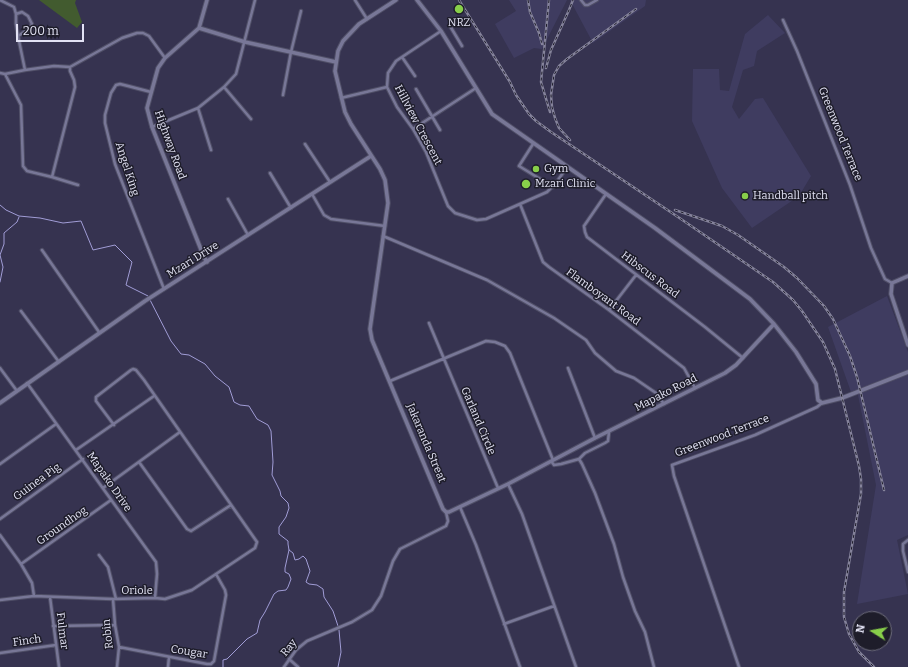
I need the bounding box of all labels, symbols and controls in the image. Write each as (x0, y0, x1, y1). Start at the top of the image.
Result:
marker: NRZ (453, 3, 465, 15)
scale bar (18, 16, 86, 42)
place label: NRZ (448, 16, 470, 30)
text: 200 m (23, 24, 59, 38)
street label: Hillview Crescent (391, 83, 445, 167)
street label: Greenwood Terrace (815, 85, 865, 183)
street label: Highway Road (151, 109, 189, 181)
street label: Angel King (112, 140, 142, 198)
place label: Gym (544, 162, 568, 176)
marker: Gym (531, 164, 541, 174)
place label: Mzari Clinic (535, 177, 595, 191)
marker: Mzari Clinic (520, 178, 532, 190)
place label: Handball pitch (753, 189, 828, 203)
marker: Handball pitch (740, 191, 750, 201)
street label: Mzari Drive (165, 239, 221, 281)
street label: Hibscus Road (618, 249, 682, 301)
street label: Flamboyant Road (563, 266, 643, 328)
street label: Mapako Road (633, 372, 699, 414)
street label: Garland Circle (458, 385, 498, 457)
street label: Jakaranda Streat (403, 402, 449, 484)
street label: Greenwood Terrace (673, 412, 771, 460)
street label: Mapako Drive (84, 450, 134, 514)
street label: Guinea Pig (11, 460, 63, 504)
street label: Groundhog (34, 504, 90, 548)
street label: Oriole (121, 584, 153, 598)
north arrow (852, 611, 892, 651)
street label: Fulmar (53, 612, 71, 650)
street label: Robin (100, 618, 116, 650)
text: N (854, 623, 868, 634)
street label: Finch (12, 632, 42, 650)
street label: Ray (278, 637, 300, 659)
street label: Cougar (170, 643, 208, 661)

